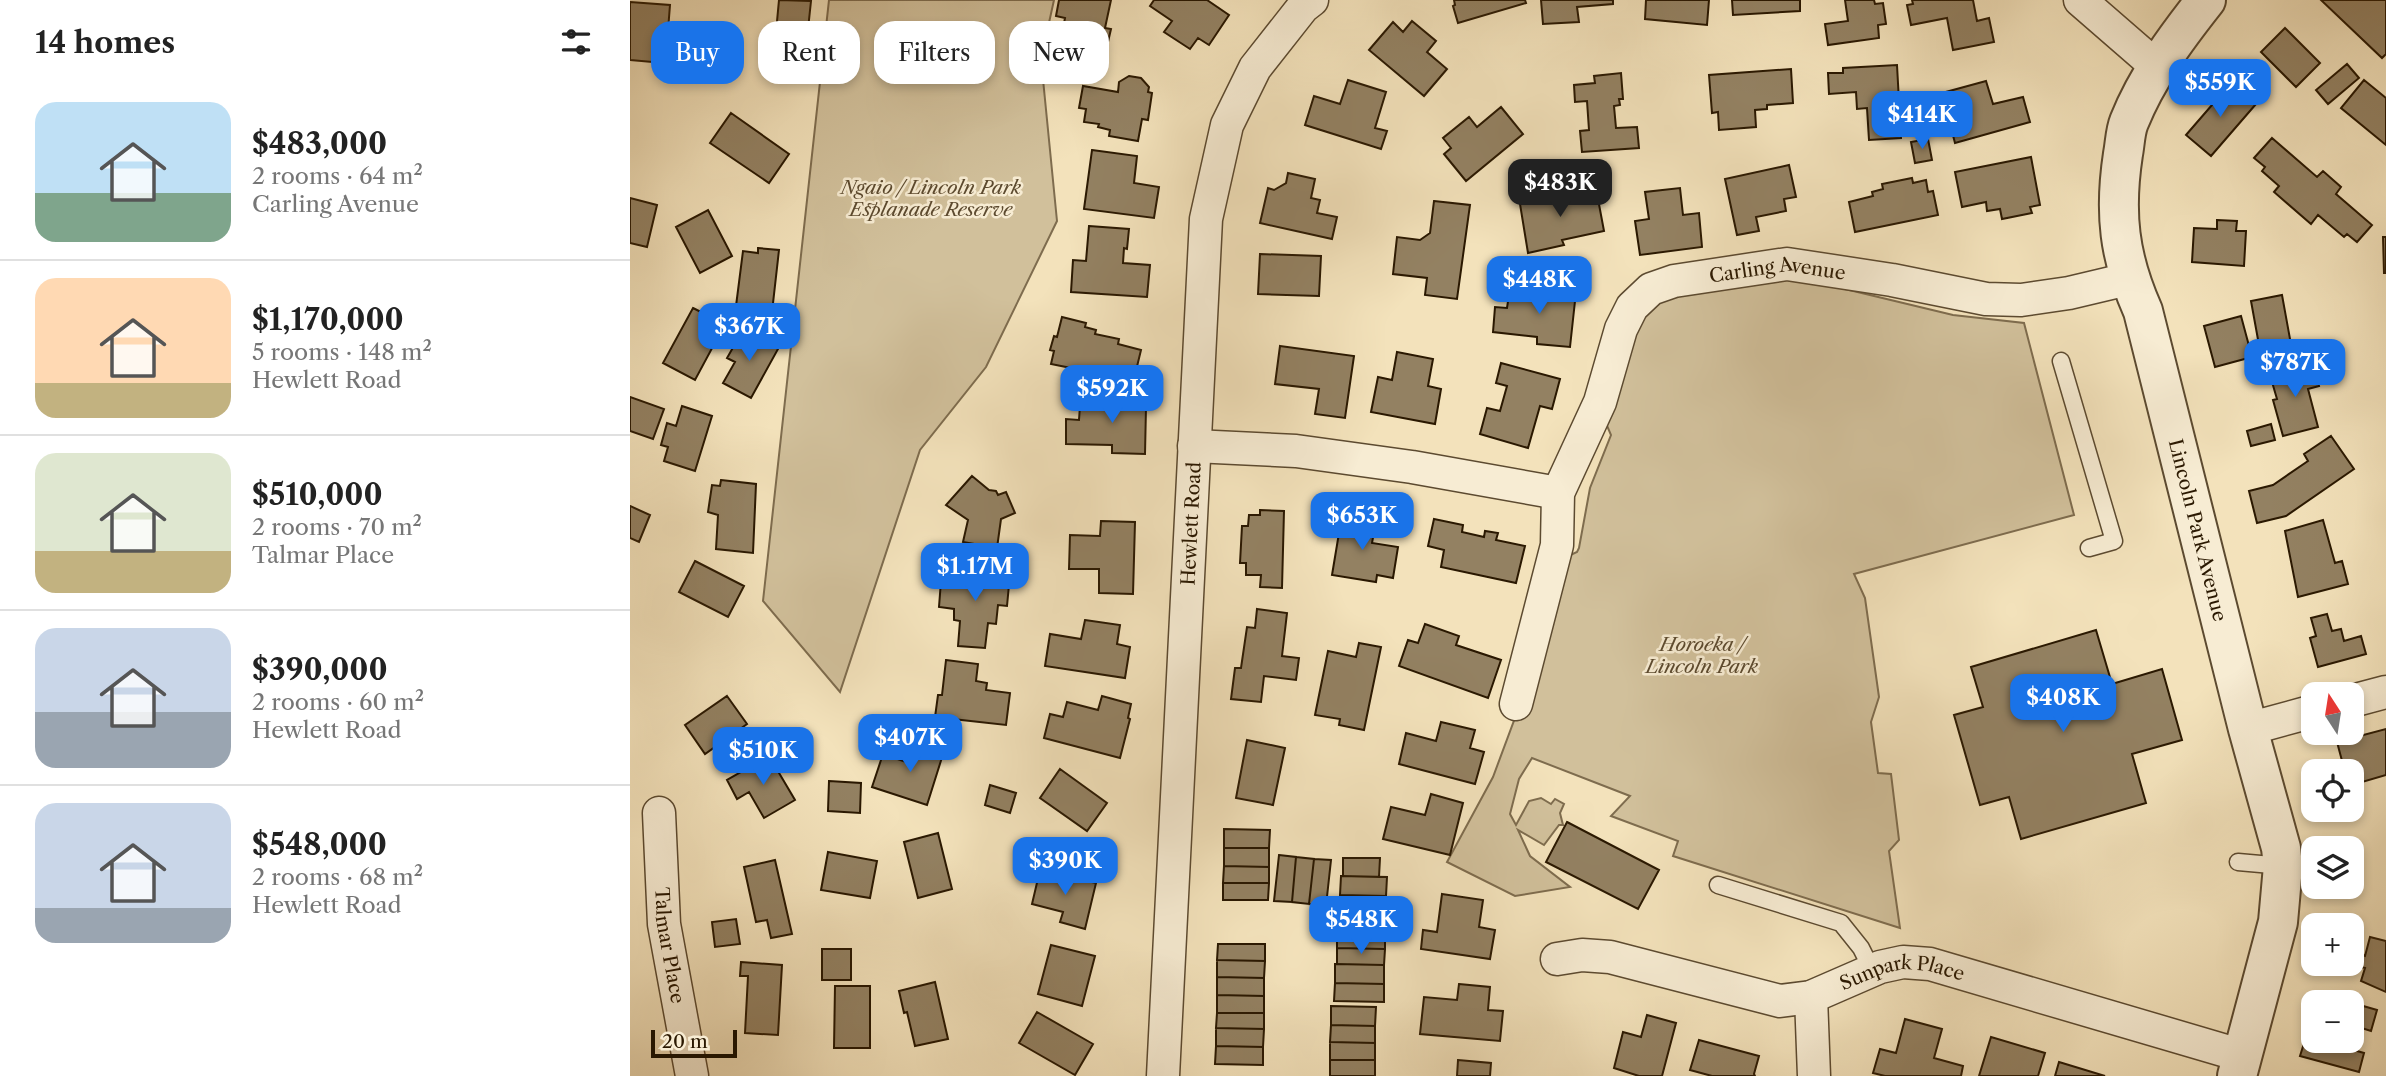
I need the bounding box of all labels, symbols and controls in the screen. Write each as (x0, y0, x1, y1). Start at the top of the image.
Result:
chip: Buy (651, 21, 744, 84)
chip: Rent (758, 21, 860, 84)
chip: Filters (874, 21, 995, 84)
chip: New (1009, 21, 1109, 84)
icon: filters (557, 23, 595, 61)
text: 14 homes (35, 24, 175, 61)
pin: $559K (2171, 60, 2269, 119)
text: $559K (2185, 68, 2255, 96)
pin: $414K (1873, 92, 1971, 151)
text: $414K (1888, 100, 1956, 128)
text: $483,000 (252, 125, 387, 162)
icon: home (91, 130, 175, 214)
pin: $483K (1511, 160, 1609, 219)
text: 2 rooms · 64 m² (252, 162, 423, 190)
text: $483K (1524, 168, 1596, 196)
park label: Ngaio / Lincoln Park Esplanade Reserve (839, 176, 1021, 221)
text: Carling Avenue (252, 190, 419, 218)
street label: Carling Avenue (1707, 252, 1847, 288)
pin: $448K (1490, 256, 1588, 316)
text: $448K (1503, 265, 1575, 293)
text: $1,170,000 (252, 301, 404, 338)
pin: $367K (700, 304, 798, 363)
icon: home (91, 306, 175, 390)
text: $367K (714, 312, 784, 340)
text: 5 rooms · 148 m² (252, 338, 432, 366)
pin: $787K (2246, 340, 2344, 399)
text: $787K (2260, 348, 2330, 376)
text: Hewlett Road (252, 366, 402, 394)
pin: $592K (1063, 366, 1161, 425)
text: $592K (1076, 374, 1148, 402)
street label: Lincoln Park Avenue (2164, 437, 2231, 624)
street label: Hewlett Road (1177, 461, 1206, 586)
text: $510,000 (252, 476, 383, 513)
icon: home (91, 481, 175, 565)
pin: $653K (1313, 492, 1411, 552)
text: $653K (1327, 501, 1397, 529)
text: 2 rooms · 70 m² (252, 513, 422, 541)
text: Talmar Place (252, 541, 394, 569)
pin: $1.17M (918, 544, 1032, 603)
text: $1.17M (937, 552, 1013, 580)
park label: Horoeka / Lincoln Park (1644, 633, 1758, 678)
text: $390,000 (252, 651, 388, 688)
icon: home (91, 656, 175, 740)
pin: $408K (2014, 674, 2112, 734)
north arrow (2301, 682, 2364, 746)
map controls (2301, 682, 2364, 1053)
text: $408K (2026, 683, 2100, 711)
text: 2 rooms · 60 m² (252, 688, 424, 716)
pin: $407K (861, 714, 959, 774)
text: Hewlett Road (252, 716, 402, 744)
text: $407K (874, 723, 946, 751)
pin: $510K (714, 728, 812, 787)
text: $510K (729, 736, 797, 764)
button: locate (2301, 759, 2364, 822)
text: $548,000 (252, 826, 387, 863)
icon: home (91, 831, 175, 915)
button: layers (2301, 836, 2364, 899)
pin: $390K (1016, 838, 1114, 897)
text: $390K (1029, 846, 1101, 874)
text: 2 rooms · 68 m² (252, 863, 423, 891)
street label: Talmar Place (650, 887, 689, 1005)
text: Hewlett Road (252, 891, 402, 919)
pin: $548K (1312, 897, 1410, 956)
text: $548K (1325, 905, 1397, 933)
button: + (2301, 913, 2364, 976)
street label: Sunpark Place (1836, 951, 1967, 995)
button: − (2301, 990, 2364, 1053)
scale bar (651, 1027, 737, 1059)
text: 20 m (662, 1030, 708, 1053)

